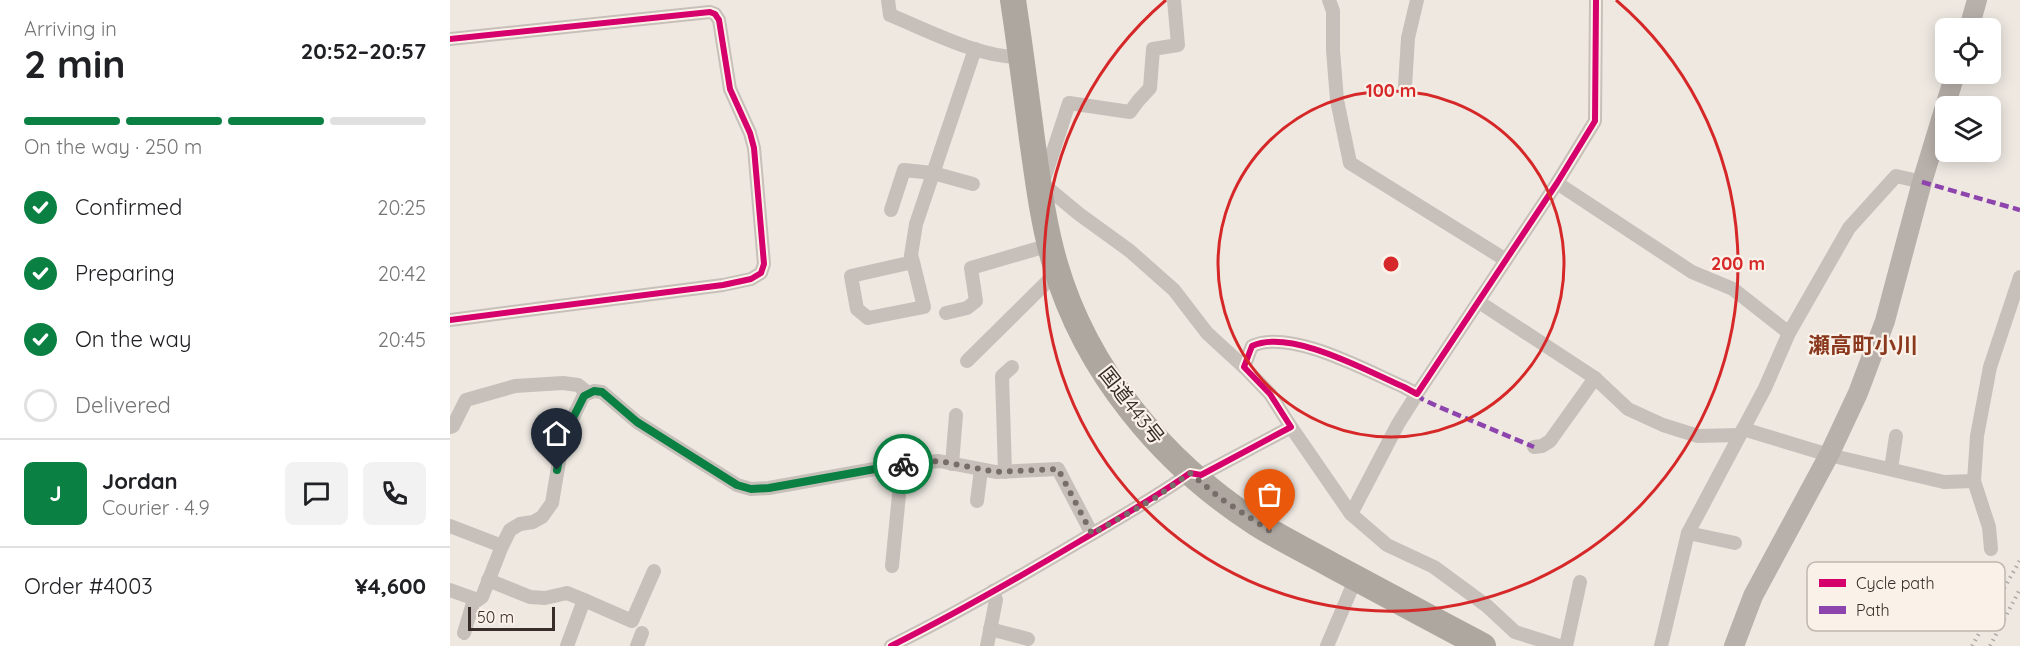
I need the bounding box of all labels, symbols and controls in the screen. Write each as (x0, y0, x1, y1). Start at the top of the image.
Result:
text: Arriving in (24, 16, 117, 41)
map controls (1935, 18, 2001, 162)
button: locate (1935, 18, 2001, 84)
text: 20:52–20:57 (301, 37, 426, 65)
text: 2 min (24, 39, 126, 88)
text: 100 m (1366, 79, 1416, 102)
button: layers (1935, 96, 2001, 162)
text: On the way · 250 m (24, 134, 202, 159)
icon: check (24, 191, 57, 224)
text: Confirmed (75, 193, 182, 221)
text: 20:25 (377, 195, 426, 220)
text: 200 m (1711, 252, 1765, 275)
centre of rings (1381, 254, 1401, 274)
icon: check (24, 257, 57, 290)
text: Preparing (75, 259, 175, 287)
text: 20:42 (378, 261, 426, 286)
icon: check (24, 323, 57, 356)
text: On the way (75, 325, 191, 353)
text: 20:45 (378, 327, 426, 352)
district label: 瀬高町小川 (1808, 331, 1918, 359)
street label: 国道443号 (1094, 361, 1170, 449)
text: Delivered (75, 391, 171, 419)
pin (531, 408, 582, 470)
icon: home (540, 417, 573, 450)
courier (873, 434, 933, 494)
icon: bike (887, 448, 920, 481)
button: chat (285, 462, 348, 525)
button: phone (363, 462, 426, 525)
text: Jordan (102, 467, 178, 495)
pin (1244, 469, 1295, 531)
icon: bag (1253, 478, 1286, 511)
text: J (49, 479, 62, 507)
text: Courier · 4.9 (102, 495, 210, 520)
legend (1807, 562, 2005, 631)
text: Order #4003 (24, 572, 153, 600)
text: ¥4,600 (355, 572, 426, 600)
text: Cycle path (1856, 573, 1935, 593)
text: Path (1856, 600, 1890, 620)
scale bar (468, 604, 555, 632)
text: 50 m (477, 607, 514, 627)

